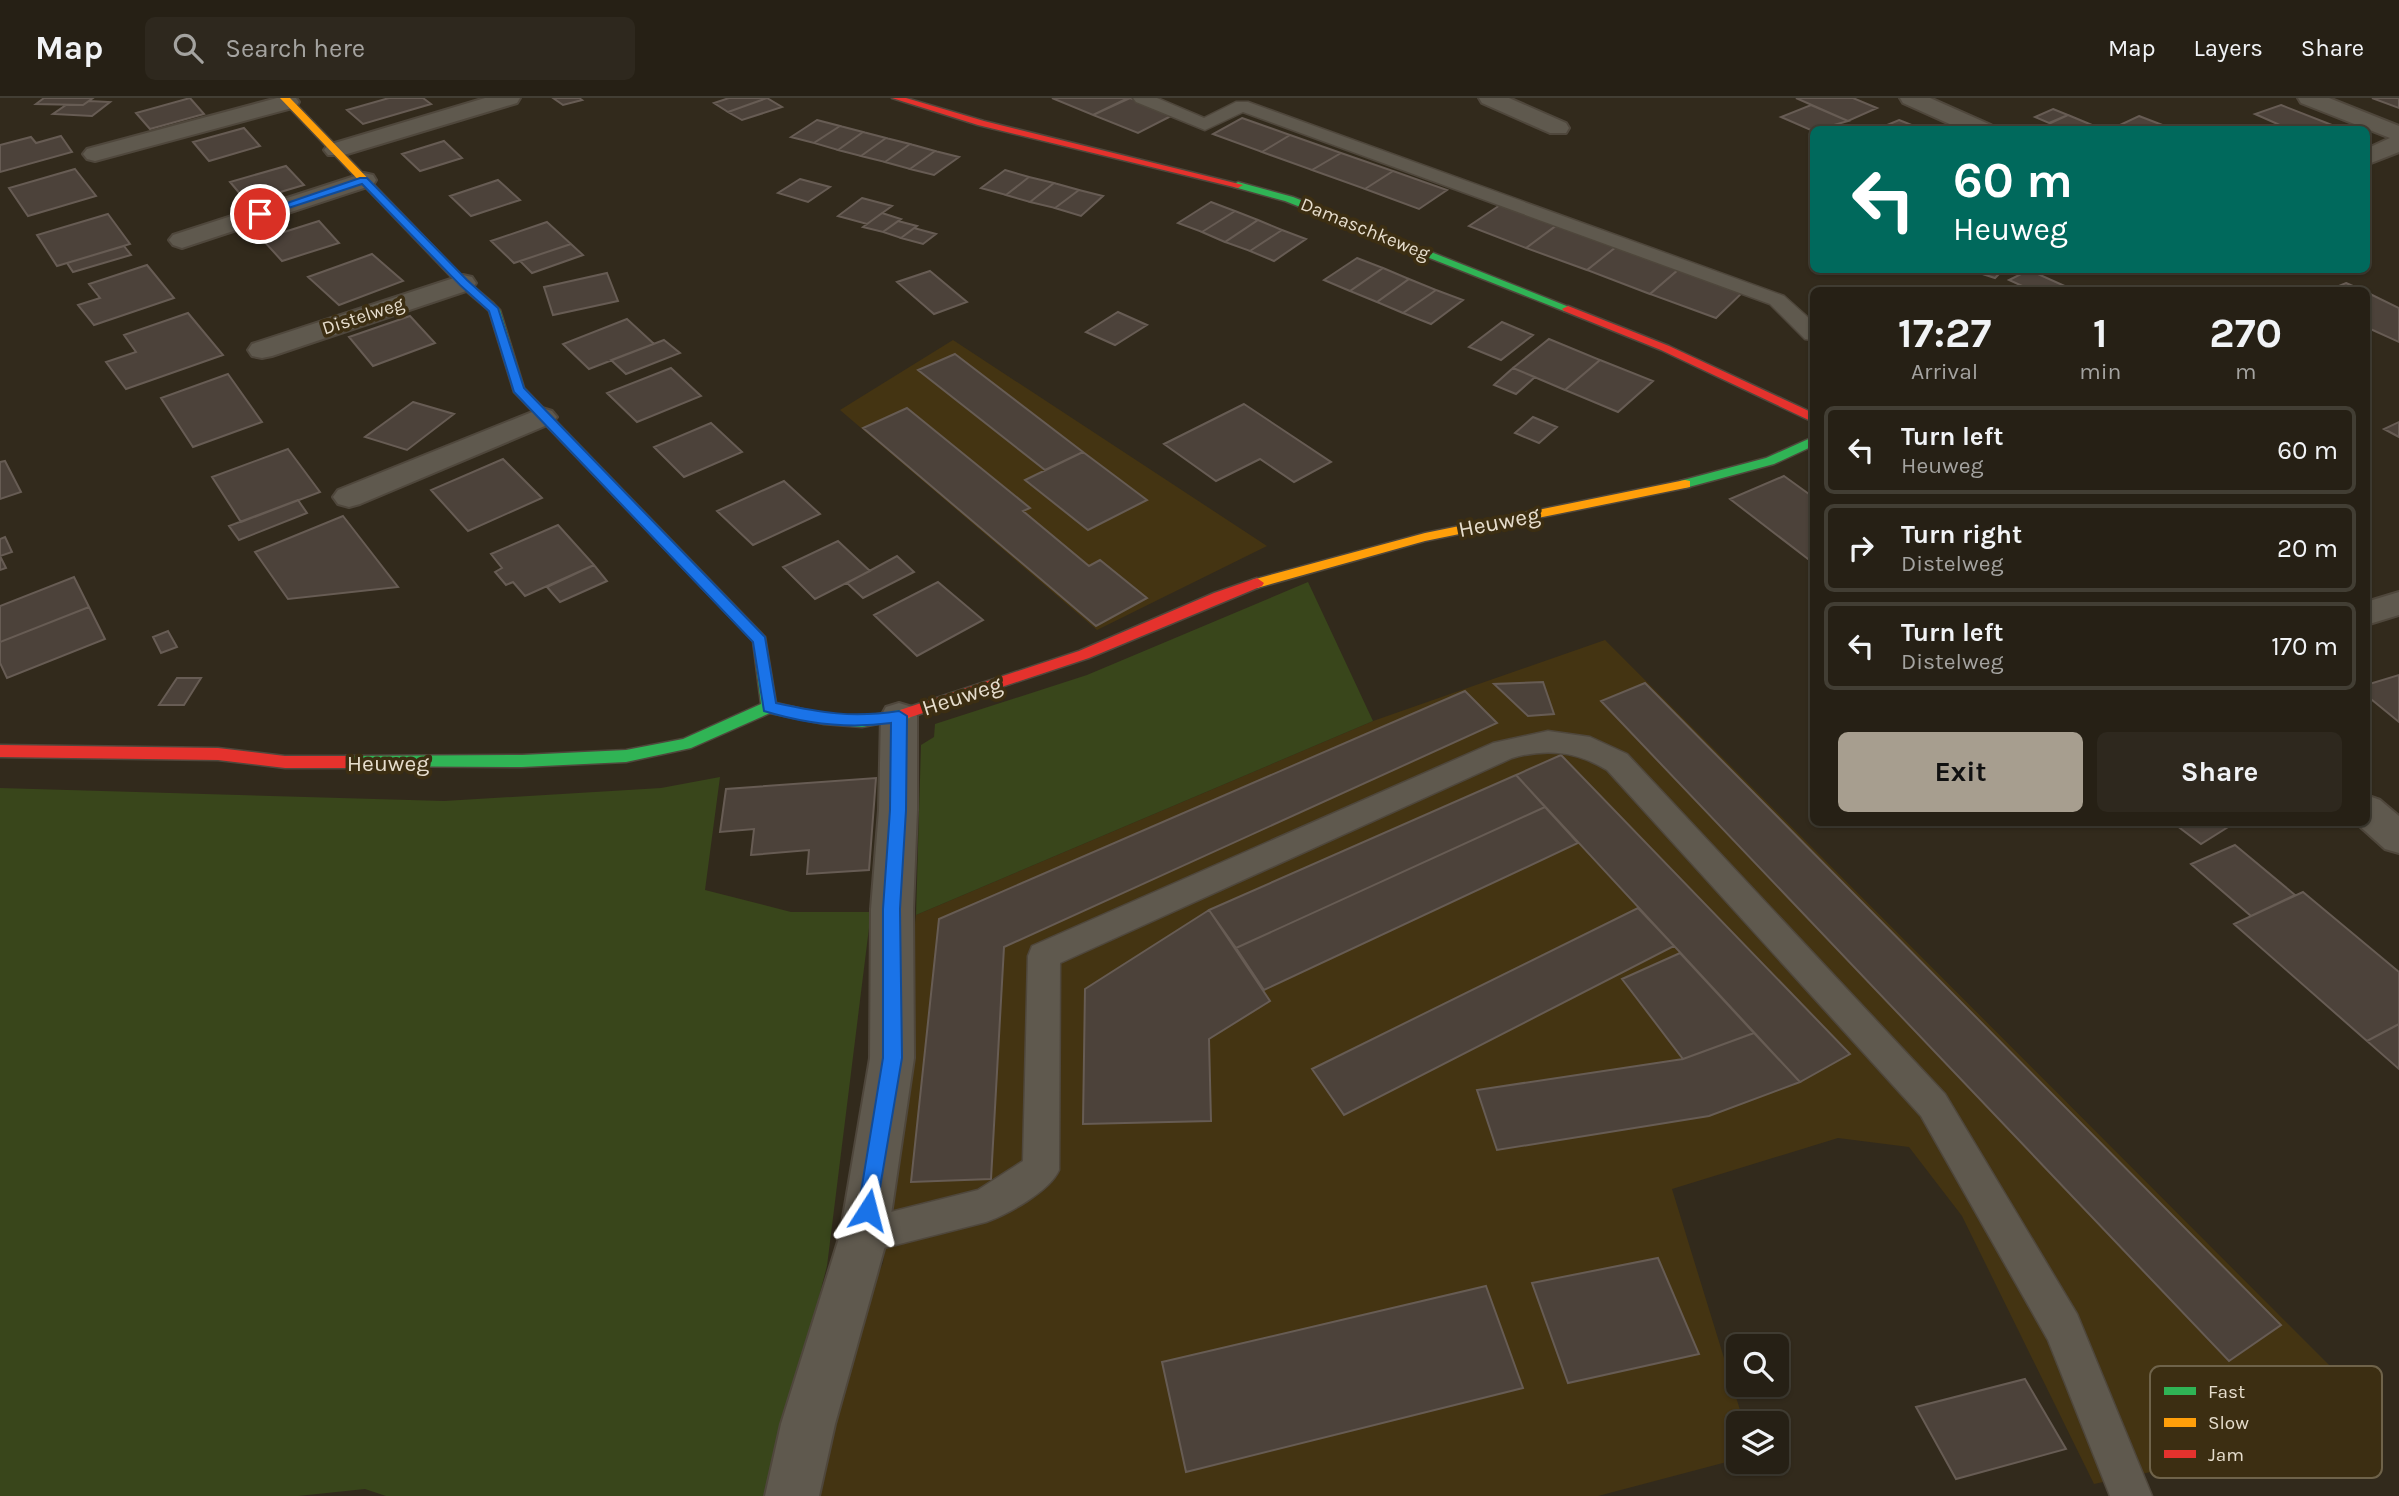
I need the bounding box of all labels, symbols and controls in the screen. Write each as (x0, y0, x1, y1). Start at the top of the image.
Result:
search box (145, 17, 635, 80)
text: Map (35, 29, 103, 67)
icon: search (169, 29, 207, 67)
text: Search here (225, 33, 365, 64)
text: Map (2108, 34, 2156, 62)
text: Layers (2194, 34, 2263, 62)
text: Share (2301, 34, 2364, 62)
text: 60 m (1953, 152, 2073, 209)
icon: left (1838, 154, 1929, 245)
pin (230, 184, 290, 244)
street label: Damaschkeweg (1297, 193, 1433, 265)
icon: arrive (241, 195, 279, 233)
text: Heuweg (1953, 211, 2068, 248)
street label: Distelweg (319, 292, 407, 340)
text: 17:27 (1898, 308, 1991, 358)
text: 1 (2093, 308, 2108, 358)
text: 270 (2209, 308, 2282, 358)
text: Arrival (1911, 358, 1978, 385)
text: min (2079, 358, 2121, 385)
text: m (2235, 358, 2256, 385)
text: Turn left (1901, 421, 2003, 452)
icon: left (1842, 431, 1880, 469)
text: 60 m (2277, 435, 2338, 466)
text: Heuweg (1901, 452, 1984, 479)
street label: Heuweg (1456, 501, 1542, 543)
text: Turn right (1901, 519, 2022, 550)
icon: right (1842, 529, 1880, 567)
text: 20 m (2277, 533, 2338, 564)
text: Distelweg (1901, 550, 2003, 577)
text: Turn left (1901, 617, 2003, 648)
icon: left (1842, 627, 1880, 665)
text: 170 m (2271, 631, 2338, 662)
text: Distelweg (1901, 648, 2003, 675)
street label: Heuweg (919, 670, 1005, 722)
button: Exit (1838, 732, 2083, 812)
button: Share (2097, 732, 2342, 812)
street label: Heuweg (347, 750, 429, 777)
position arrow (831, 1173, 905, 1247)
map controls (1726, 1334, 1789, 1474)
button: search (1726, 1334, 1789, 1397)
legend (2150, 1366, 2382, 1478)
text: Fast (2208, 1381, 2245, 1403)
button: layers (1726, 1411, 1789, 1474)
text: Slow (2208, 1412, 2249, 1434)
text: Jam (2208, 1444, 2244, 1466)

